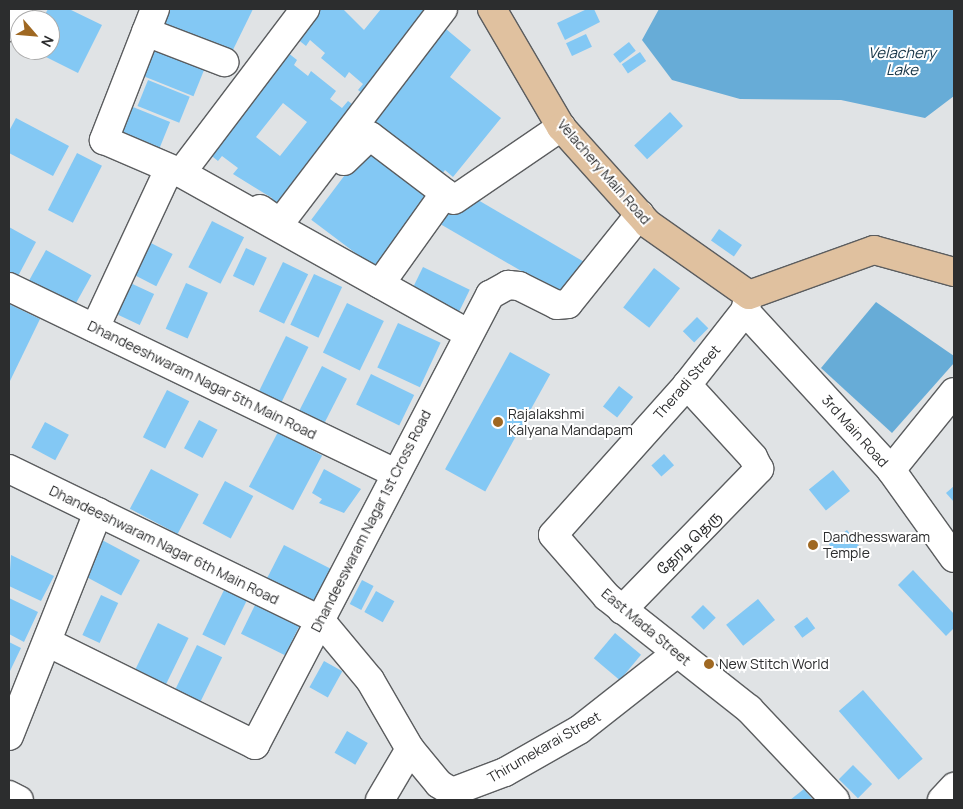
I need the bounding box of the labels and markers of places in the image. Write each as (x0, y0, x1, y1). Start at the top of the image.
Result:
place label: Rajalakshmi Kalyana Mandapam (508, 406, 633, 438)
marker: Rajalakshmi Kalyana Mandapam (492, 416, 504, 428)
place label: Dandhesswaram Temple (823, 529, 930, 562)
marker: Dandhesswaram Temple (807, 539, 819, 551)
place label: New Stitch World (719, 656, 829, 672)
marker: New Stitch World (703, 658, 715, 670)

